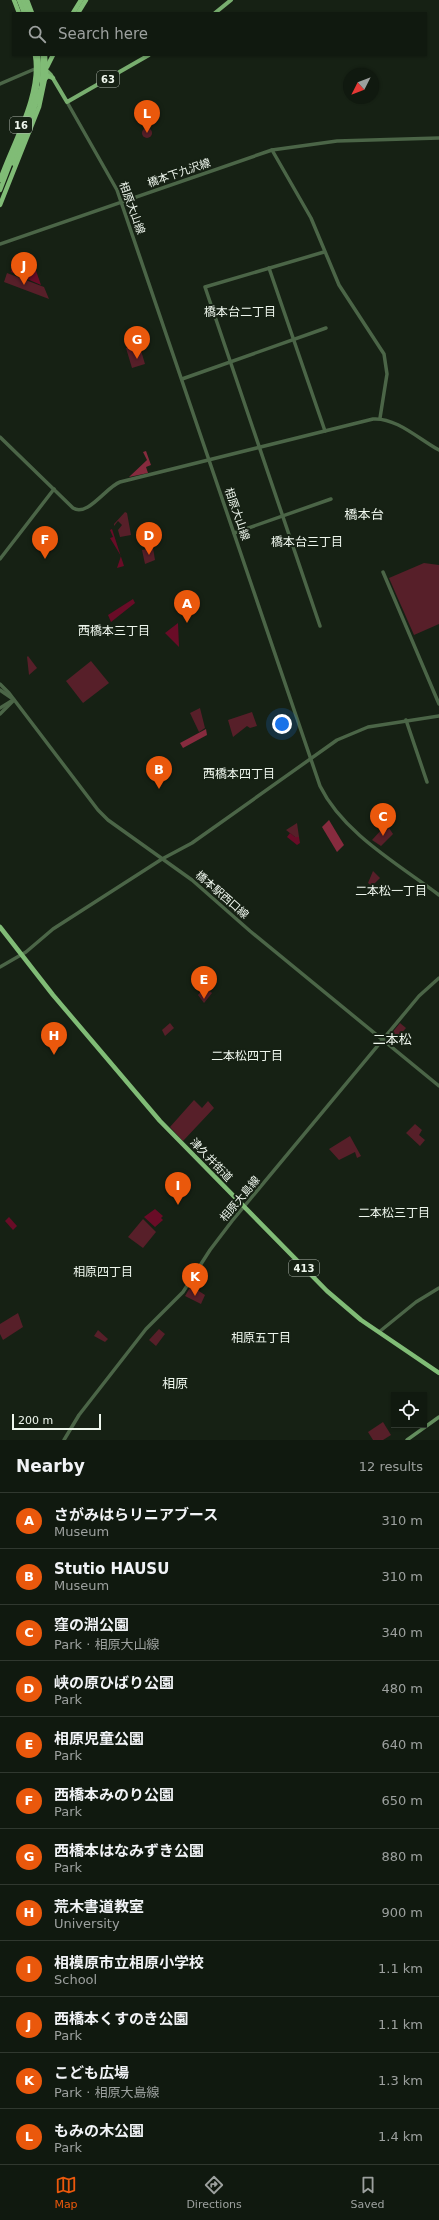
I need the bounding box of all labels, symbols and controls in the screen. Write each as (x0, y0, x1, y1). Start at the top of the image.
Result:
search box (12, 12, 427, 56)
icon: search (26, 23, 48, 45)
text: Search here (58, 25, 148, 43)
north arrow (343, 68, 379, 104)
road number: 63 (97, 71, 119, 87)
pin: L (134, 100, 160, 133)
road number: 16 (10, 117, 32, 133)
street label: 橋本下九沢線 (146, 156, 212, 190)
street label: 相原大山線 (116, 180, 148, 236)
pin: J (11, 252, 37, 285)
district label: 橋本台二丁目 (204, 305, 276, 319)
pin: G (124, 326, 150, 359)
street label: 相原大山線 (222, 486, 252, 542)
district label: 橋本台 (344, 507, 384, 522)
pin: D (136, 522, 162, 555)
pin: F (32, 526, 58, 559)
district label: 橋本台三丁目 (271, 535, 343, 549)
pin: A (174, 590, 200, 623)
district label: 西橋本三丁目 (78, 624, 150, 638)
your location (272, 714, 292, 734)
pin: B (146, 756, 172, 789)
district label: 西橋本四丁目 (203, 767, 275, 781)
pin: C (370, 803, 396, 836)
street label: 橋本駅西口線 (193, 868, 251, 922)
district label: 二本松一丁目 (355, 884, 427, 898)
pin: E (191, 966, 217, 999)
pin: H (41, 1022, 67, 1055)
district label: 二本松 (372, 1032, 412, 1047)
district label: 二本松四丁目 (211, 1049, 283, 1063)
street label: 津久井街道 (187, 1136, 235, 1184)
pin: I (165, 1172, 191, 1205)
street label: 相原大島線 (217, 1174, 263, 1224)
district label: 二本松三丁目 (358, 1206, 430, 1220)
road number: 413 (289, 1260, 319, 1276)
pin: K (182, 1263, 208, 1296)
district label: 相原四丁目 (73, 1265, 133, 1279)
district label: 相原五丁目 (231, 1331, 291, 1345)
district label: 相原 (162, 1376, 188, 1391)
map controls (391, 1392, 427, 1428)
button: locate (391, 1392, 427, 1428)
scale bar (12, 1412, 101, 1431)
text: 200 m (18, 1414, 53, 1427)
text: Nearby (16, 1456, 85, 1476)
text: 12 results (359, 1459, 423, 1474)
text: さがみはらリニアブース (54, 1506, 218, 1524)
text: A (24, 1513, 34, 1528)
text: 310 m (381, 1513, 423, 1528)
text: Museum (54, 1524, 109, 1539)
text: Stutio HAUSU (54, 1560, 169, 1578)
text: B (24, 1569, 34, 1584)
text: 310 m (381, 1569, 423, 1584)
text: Museum (54, 1578, 109, 1593)
text: 窪の淵公園 (54, 1616, 129, 1634)
text: C (24, 1625, 34, 1640)
text: 340 m (381, 1625, 423, 1640)
text: Park · 相原大山線 (54, 1637, 160, 1652)
text: 峡の原ひばり公園 (54, 1674, 174, 1692)
text: D (24, 1681, 34, 1696)
text: 480 m (381, 1681, 423, 1696)
text: Park (54, 1692, 82, 1707)
text: 相原児童公園 (54, 1730, 144, 1748)
text: E (25, 1737, 33, 1752)
text: 640 m (381, 1737, 423, 1752)
text: Park (54, 1748, 82, 1763)
text: 西橋本みのり公園 (54, 1786, 174, 1804)
text: F (25, 1793, 33, 1808)
text: 650 m (381, 1793, 423, 1808)
text: Park (54, 1804, 82, 1819)
text: 西橋本はなみずき公園 (54, 1842, 204, 1860)
text: G (24, 1849, 34, 1864)
text: 880 m (381, 1849, 423, 1864)
text: Park (54, 1860, 82, 1875)
text: 荒木書道教室 (54, 1898, 144, 1916)
text: H (24, 1905, 34, 1920)
text: 900 m (381, 1905, 423, 1920)
text: University (54, 1916, 120, 1931)
text: 相模原市立相原小学校 (54, 1954, 204, 1972)
text: I (27, 1961, 31, 1976)
text: 1.1 km (378, 1961, 423, 1976)
text: School (54, 1972, 97, 1987)
text: 西橋本くすのき公園 (54, 2010, 189, 2028)
text: J (27, 2017, 31, 2032)
text: 1.1 km (378, 2017, 423, 2032)
text: Park (54, 2028, 82, 2043)
text: こども広場 (54, 2064, 129, 2082)
text: K (24, 2073, 34, 2088)
text: 1.3 km (378, 2073, 423, 2088)
text: Park · 相原大島線 (54, 2085, 160, 2100)
text: もみの木公園 (54, 2122, 144, 2140)
text: L (25, 2129, 33, 2144)
text: 1.4 km (378, 2129, 423, 2144)
text: Park (54, 2140, 82, 2155)
tab: Map (54, 2174, 78, 2211)
tab: Directions (186, 2174, 242, 2211)
tab: Saved (351, 2174, 385, 2211)

